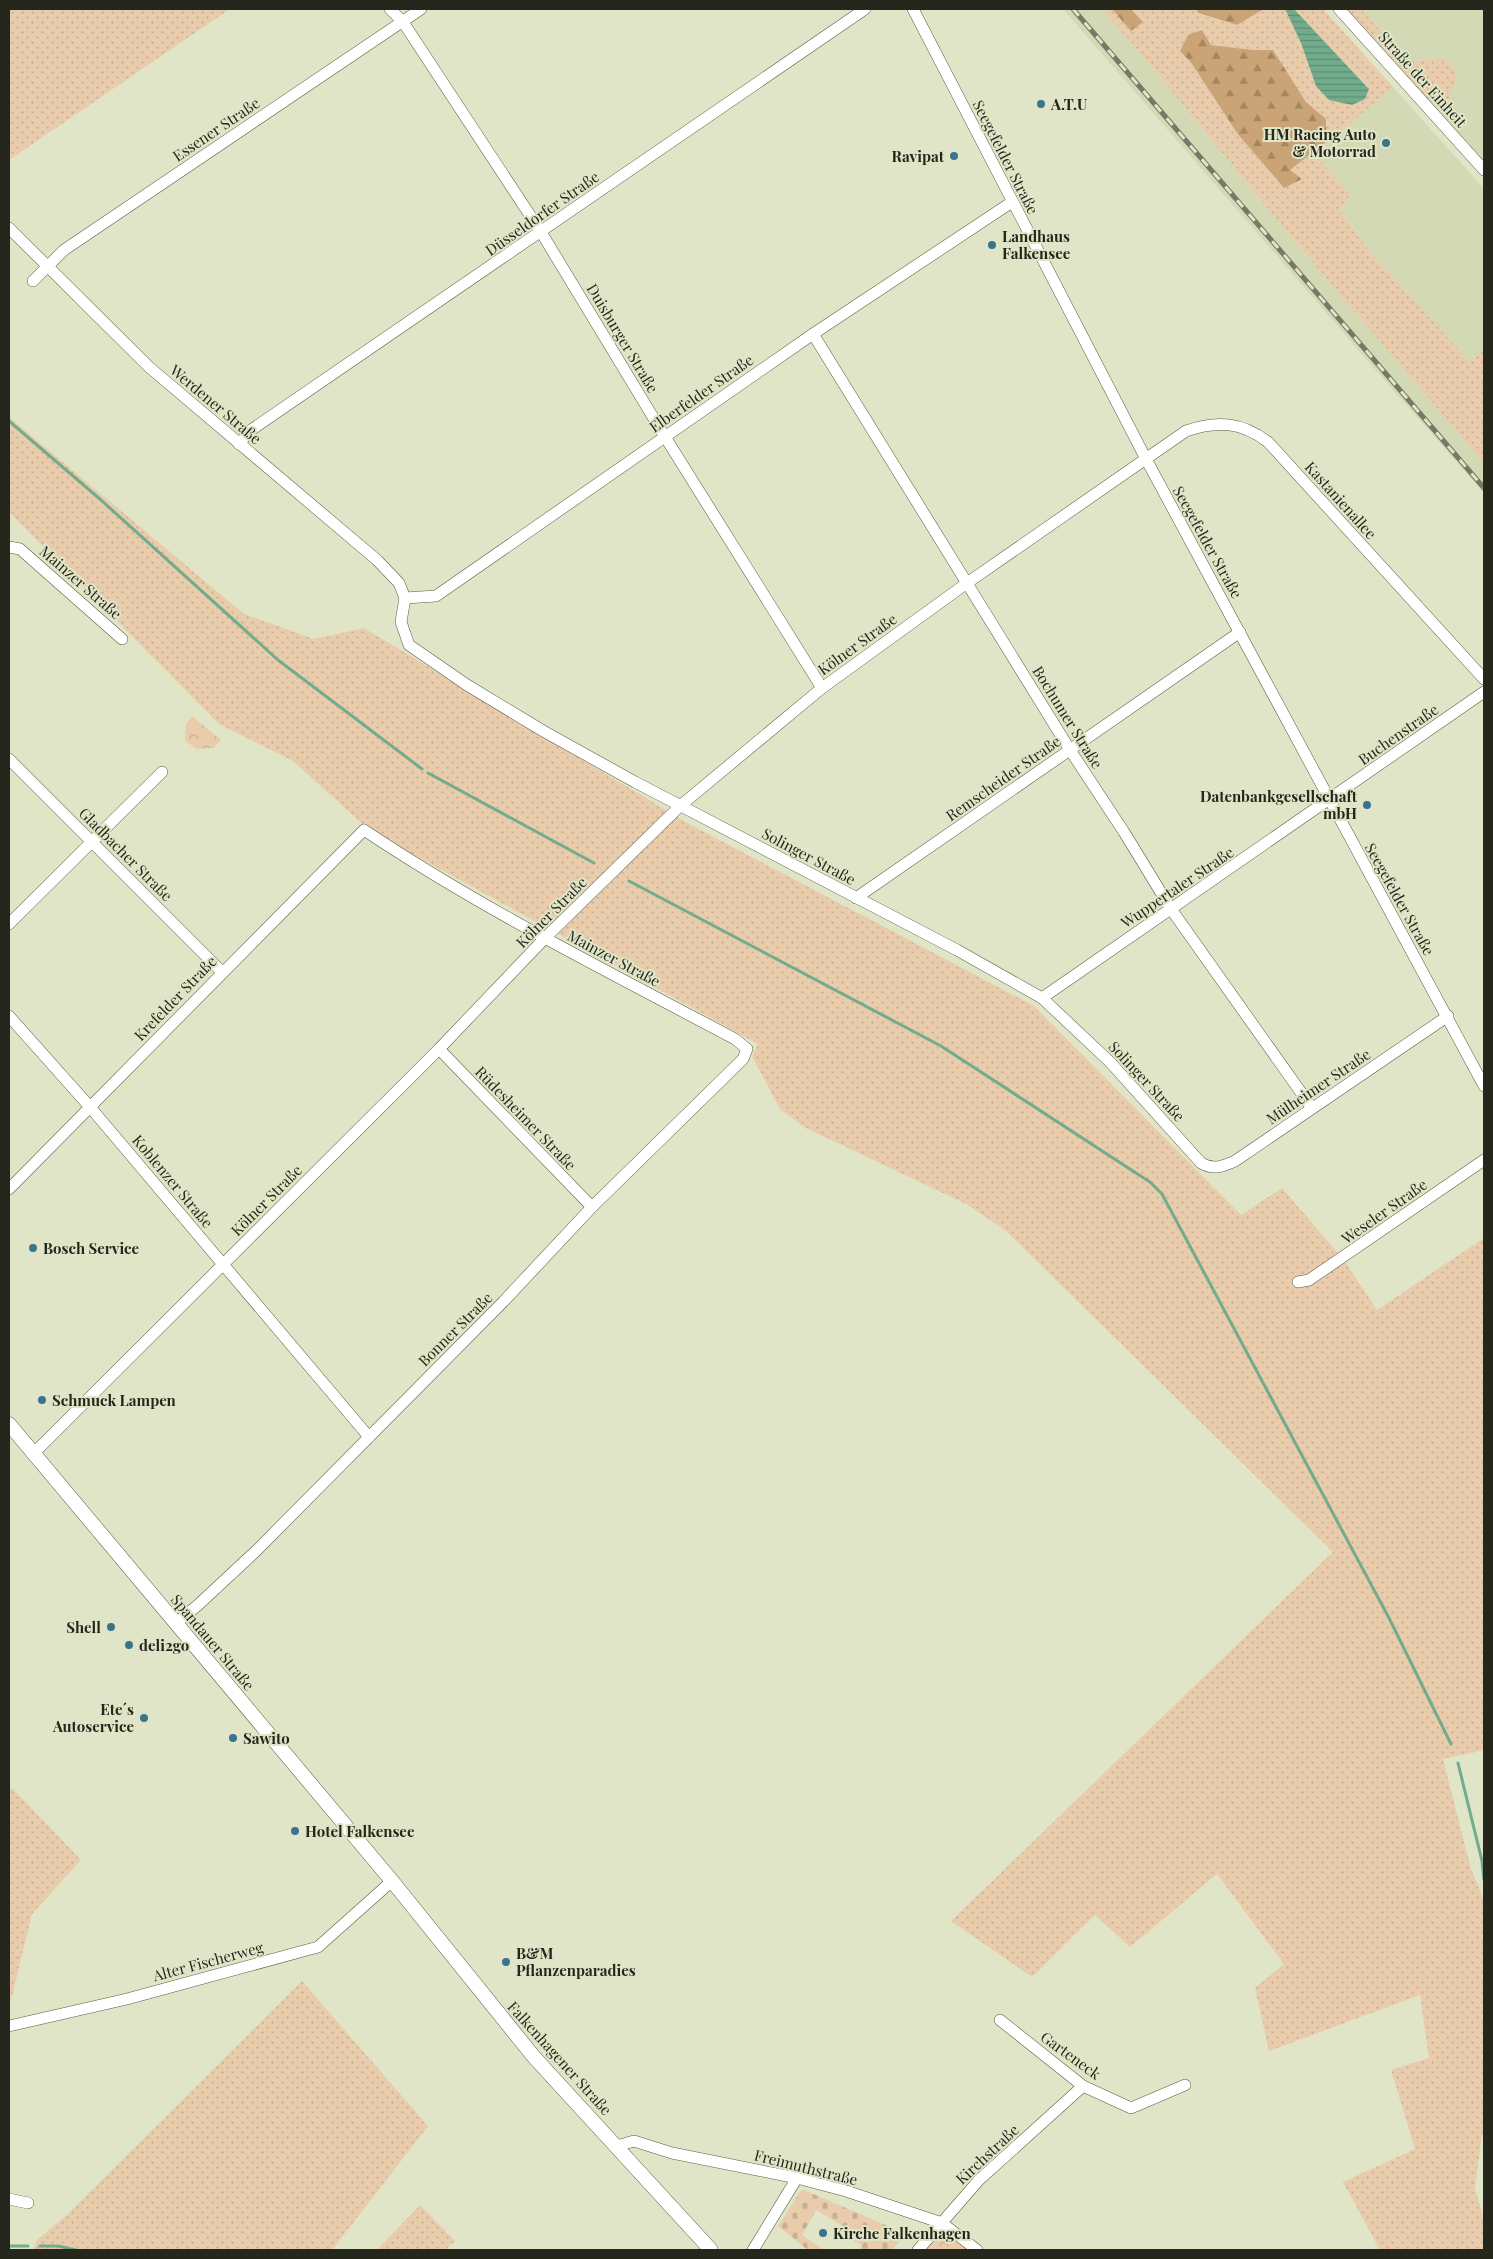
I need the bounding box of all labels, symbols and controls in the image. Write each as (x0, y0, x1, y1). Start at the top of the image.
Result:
street label: Straße der Einheit (1375, 27, 1472, 132)
street label: Essener Straße (169, 93, 263, 165)
place label: A.T.U (1050, 94, 1088, 114)
street label: Seegefelder Straße (969, 97, 1043, 217)
marker: A.T.U (1035, 98, 1047, 110)
place label: HM Racing Auto & Motorrad (1264, 124, 1376, 161)
marker: HM Racing Auto & Motorrad (1380, 137, 1392, 149)
place label: Ravipat (892, 146, 945, 166)
marker: Ravipat (948, 150, 960, 162)
street label: Düsseldorfer Straße (481, 166, 603, 260)
place label: Landhaus Falkensee (1002, 226, 1071, 263)
marker: Landhaus Falkensee (986, 239, 998, 251)
street label: Duisburger Straße (583, 280, 663, 396)
street label: Elberfelder Straße (645, 350, 757, 436)
street label: Werdener Straße (165, 359, 266, 448)
street label: Kastanienallee (1301, 457, 1381, 543)
street label: Seegefelder Straße (1169, 482, 1247, 602)
street label: Mainzer Straße (36, 541, 126, 623)
street label: Kölner Straße (814, 609, 900, 679)
street label: Bochumer Straße (1028, 662, 1108, 772)
street label: Buchenstraße (1354, 699, 1442, 769)
street label: Remscheider Straße (942, 731, 1064, 825)
place label: Datenbankgesellschaft mbH (1200, 786, 1358, 823)
marker: Datenbankgesellschaft mbH (1361, 799, 1373, 811)
street label: Gladbacher Straße (75, 803, 177, 905)
street label: Solinger Straße (759, 823, 859, 889)
street label: Seegefelder Straße (1361, 839, 1439, 959)
street label: Wuppertaler Straße (1116, 842, 1237, 933)
street label: Kölner Straße (511, 872, 591, 952)
street label: Mainzer Straße (564, 925, 664, 991)
street label: Krefelder Straße (129, 951, 221, 1045)
street label: Solinger Straße (1105, 1037, 1189, 1125)
street label: Mülheimer Straße (1262, 1044, 1374, 1128)
street label: Rüdesheimer Straße (471, 1062, 581, 1174)
street label: Koblenzer Straße (128, 1130, 218, 1232)
street label: Kölner Straße (226, 1160, 306, 1240)
street label: Weseler Straße (1336, 1174, 1431, 1248)
place label: Bosch Service (43, 1238, 140, 1258)
marker: Bosch Service (27, 1242, 39, 1254)
street label: Bonner Straße (414, 1288, 496, 1370)
place label: Schmuck Lampen (52, 1390, 177, 1410)
marker: Schmuck Lampen (36, 1394, 48, 1406)
street label: Spandauer Straße (167, 1590, 259, 1694)
place label: Shell (66, 1617, 101, 1637)
marker: Shell (105, 1621, 117, 1633)
place label: deli2go (139, 1635, 189, 1655)
marker: deli2go (123, 1639, 135, 1651)
place label: Ete´s Autoservice (52, 1699, 134, 1736)
marker: Ete´s Autoservice (138, 1712, 150, 1724)
place label: Sawito (243, 1728, 290, 1748)
marker: Sawito (227, 1732, 239, 1744)
place label: Hotel Falkensee (305, 1821, 415, 1841)
marker: Hotel Falkensee (289, 1825, 301, 1837)
street label: Alter Fischerweg (150, 1937, 266, 1986)
place label: B&M Pflanzenparadies (516, 1943, 636, 1980)
marker: B&M Pflanzenparadies (500, 1956, 512, 1968)
street label: Falkenhagener Straße (504, 1997, 616, 2119)
street label: Garteneck (1037, 2026, 1106, 2084)
street label: Kirchstraße (951, 2120, 1023, 2188)
street label: Freimuthstraße (752, 2145, 860, 2189)
place label: Kirche Falkenhagen (833, 2223, 972, 2243)
marker: Kirche Falkenhagen (817, 2227, 829, 2239)

